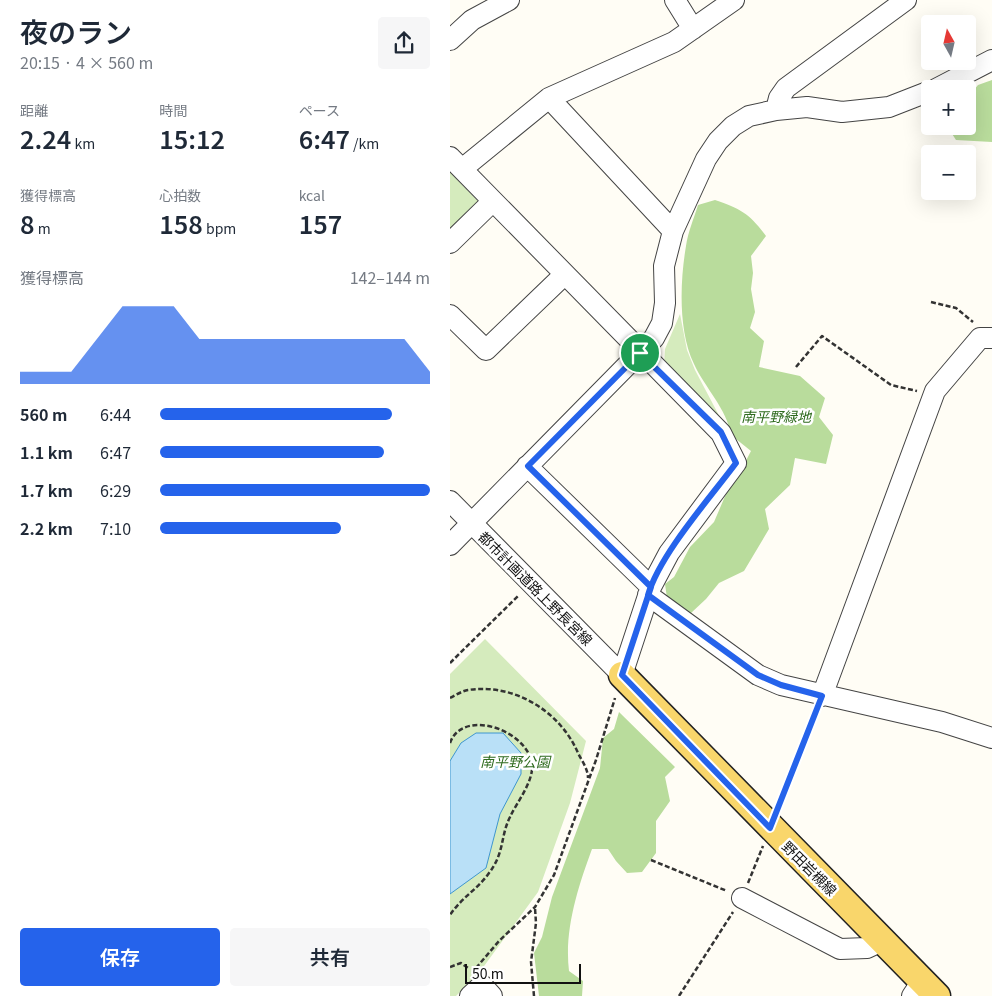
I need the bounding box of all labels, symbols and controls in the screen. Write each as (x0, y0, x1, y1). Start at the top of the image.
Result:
text: 夜のラン (20, 11, 132, 51)
north arrow (921, 15, 976, 70)
map controls (921, 15, 976, 200)
button: share (378, 17, 430, 69)
text: 20:15 · 4 × 560 m (20, 50, 153, 74)
button: + (921, 80, 976, 135)
text: 距離 (20, 100, 48, 120)
text: 時間 (159, 100, 187, 120)
text: ペース (299, 100, 340, 120)
text: 2.24 (20, 120, 71, 156)
text: 15:12 (159, 120, 225, 156)
text: 6:47 (299, 120, 350, 156)
text: km (71, 133, 95, 153)
text: /km (350, 133, 379, 153)
button: − (921, 145, 976, 200)
text: 獲得標高 (20, 185, 76, 205)
text: 心拍数 (159, 185, 201, 205)
text: kcal (299, 185, 325, 205)
text: 8 (20, 205, 35, 241)
text: 158 (159, 205, 203, 241)
text: 157 (299, 205, 342, 241)
text: m (35, 218, 51, 238)
text: bpm (203, 218, 236, 238)
text: 獲得標高 (20, 265, 84, 289)
text: 142–144 m (350, 265, 430, 289)
pin (619, 332, 661, 374)
icon: arrive (626, 339, 654, 367)
text: 560 m (20, 402, 67, 426)
text: 6:44 (100, 402, 131, 426)
park label: 南平野緑地 (741, 406, 813, 426)
text: 1.1 km (20, 440, 73, 464)
text: 6:47 (100, 440, 131, 464)
text: 1.7 km (20, 478, 73, 502)
text: 6:29 (100, 478, 131, 502)
text: 2.2 km (20, 516, 73, 540)
text: 7:10 (100, 516, 131, 540)
street label: 都市計画道路上野長宮線 (474, 526, 598, 650)
park label: 南平野公園 (480, 751, 552, 771)
street label: 野田岩槻線 (778, 836, 842, 900)
button: 保存 (20, 928, 220, 986)
button: 共有 (230, 928, 430, 986)
scale bar (465, 961, 581, 984)
text: 50 m (472, 963, 504, 983)

